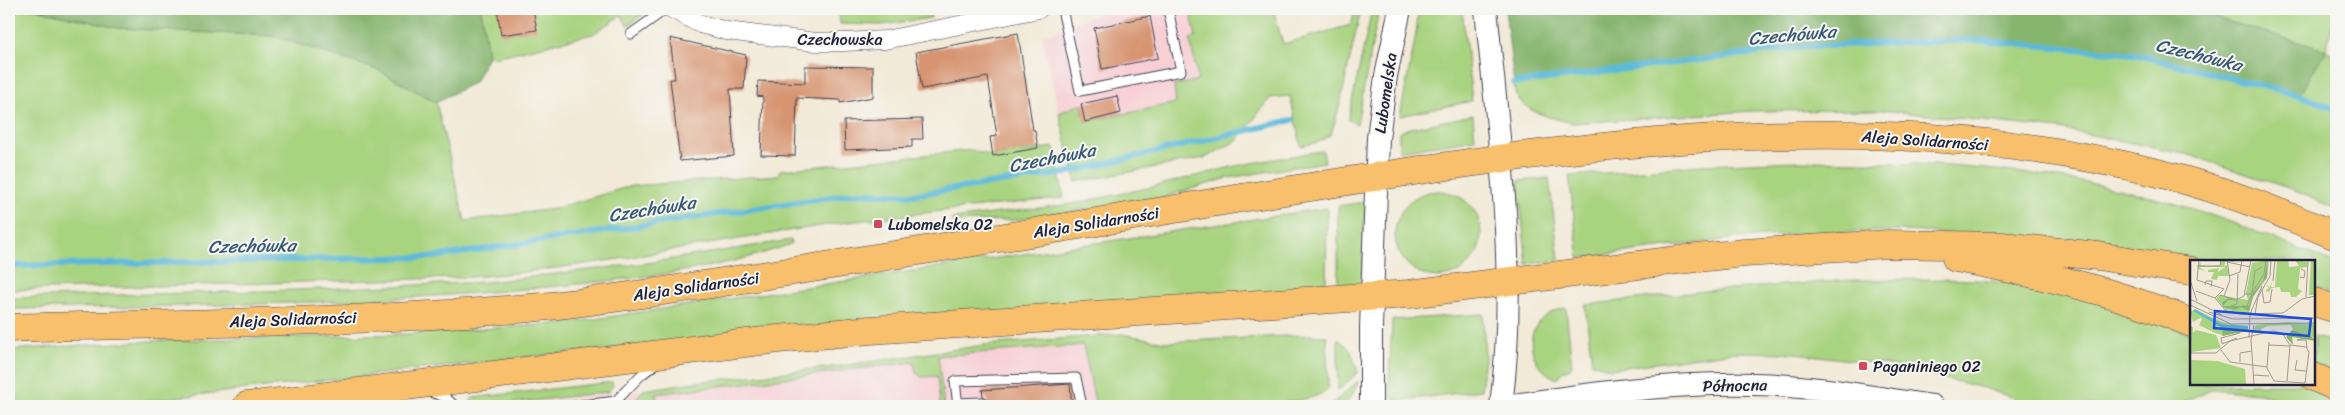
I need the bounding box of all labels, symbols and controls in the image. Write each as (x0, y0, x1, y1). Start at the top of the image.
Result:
water label: Czechówka (1747, 15, 1839, 55)
street label: Czechowska (797, 25, 883, 54)
water label: Czechówka (2153, 29, 2247, 82)
street label: Lubomelska (1365, 51, 1406, 135)
street label: Aleja Solidarności (1860, 122, 1990, 159)
water label: Czechówka (1006, 134, 1100, 182)
water label: Czechówka (606, 186, 700, 232)
street label: Aleja Solidarności (1030, 198, 1162, 247)
place label: Lubomelska 02 (888, 210, 993, 239)
marker: Lubomelska 02 (872, 218, 884, 230)
water label: Czechówka (208, 229, 298, 263)
inset map (2190, 260, 2315, 385)
street label: Aleja Solidarności (630, 263, 762, 310)
street label: Aleja Solidarności (228, 303, 358, 336)
place label: Paganiniego 02 (1873, 352, 1981, 381)
marker: Paganiniego 02 (1857, 360, 1869, 372)
street label: Północna (1702, 370, 1768, 401)

